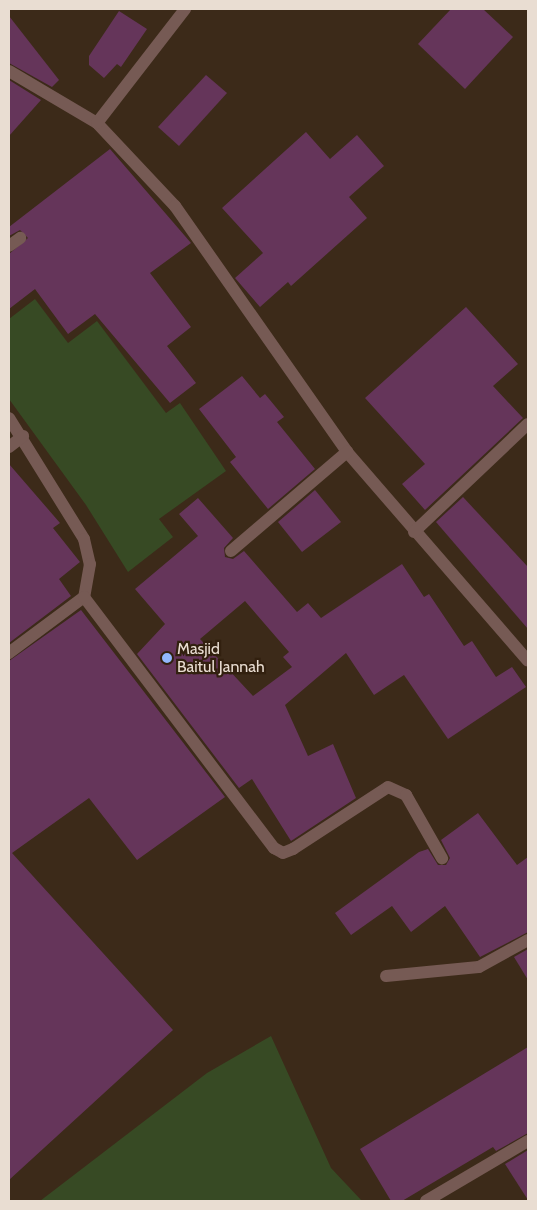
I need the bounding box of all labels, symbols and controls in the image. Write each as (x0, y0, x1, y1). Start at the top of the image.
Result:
place label: Masjid Baitul Jannah (177, 639, 265, 677)
marker: Masjid Baitul Jannah (161, 652, 173, 664)

